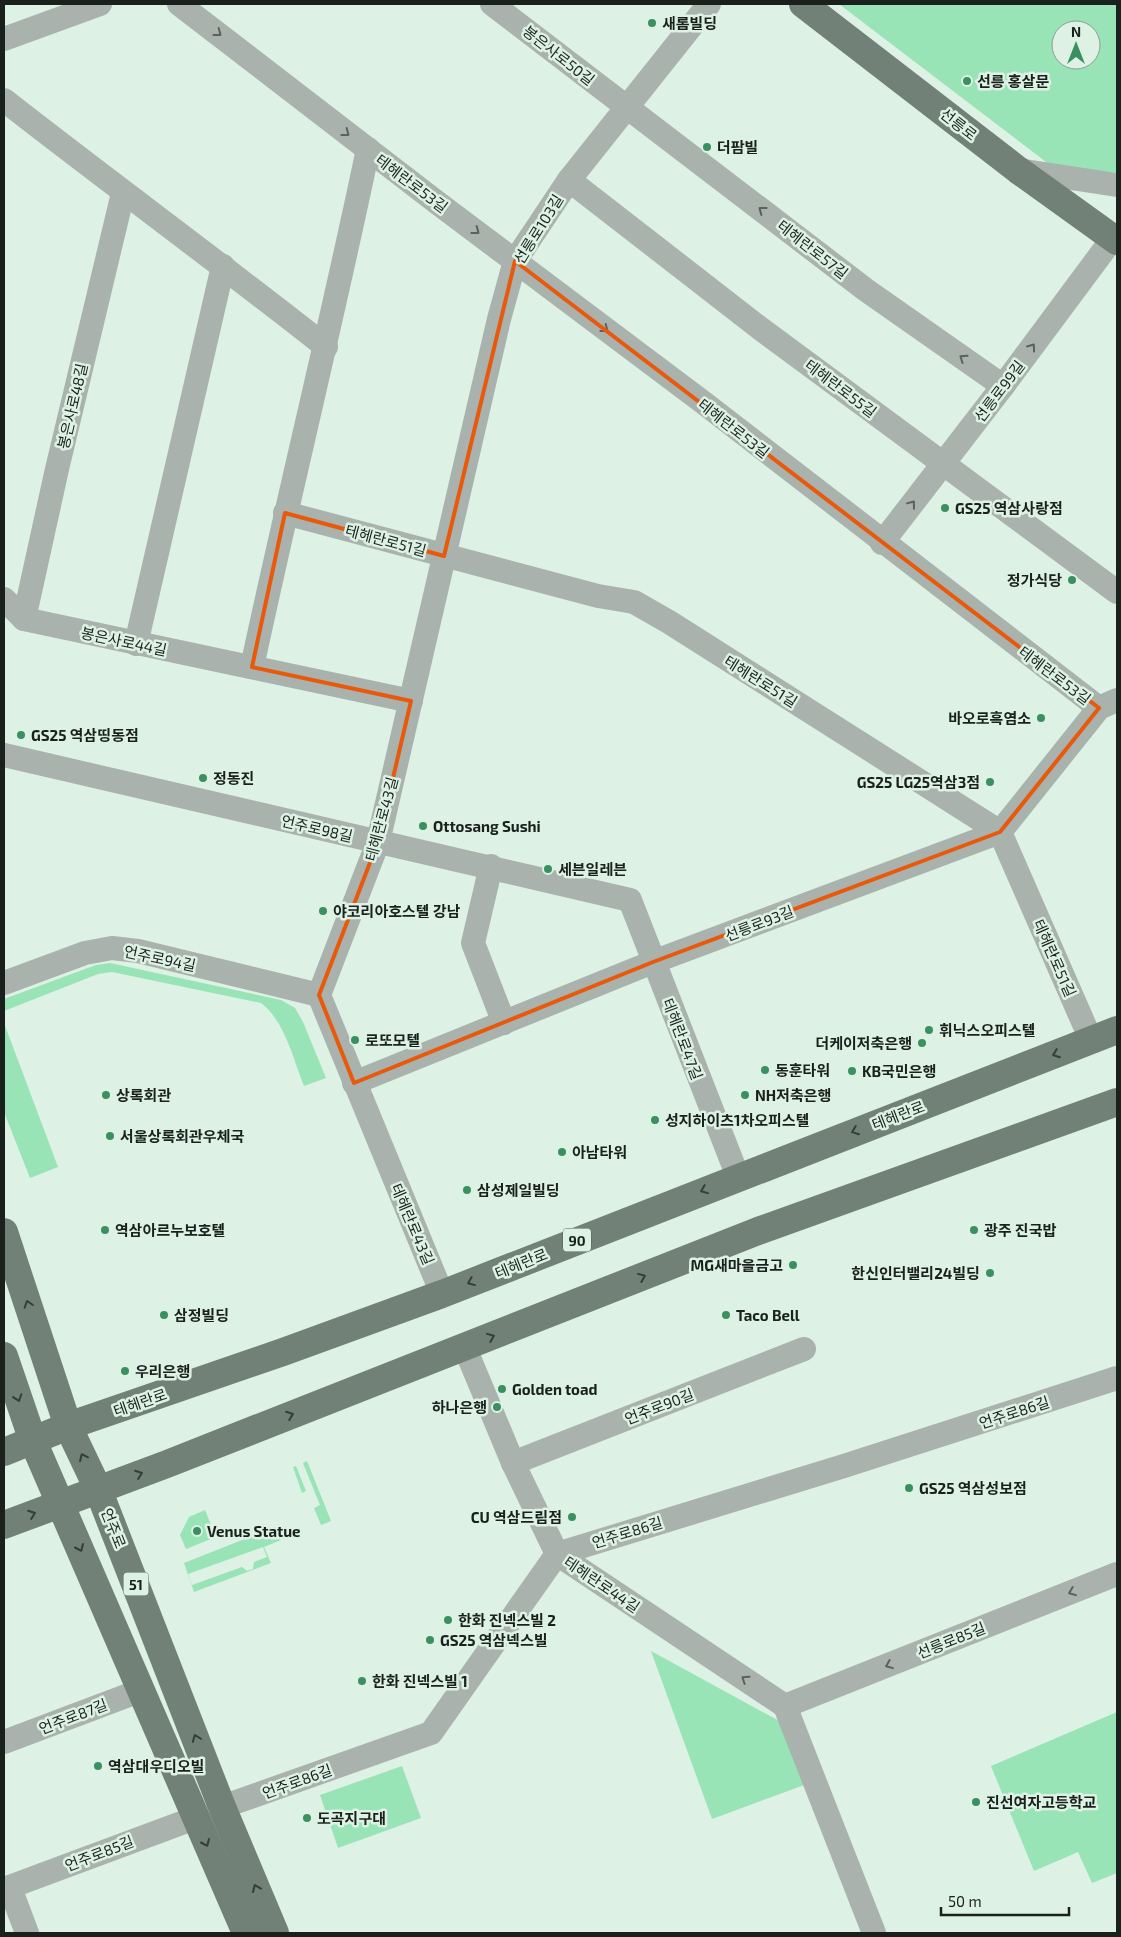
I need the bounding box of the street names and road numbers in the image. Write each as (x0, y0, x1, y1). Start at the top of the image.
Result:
street label: 봉은사로50길 (520, 21, 598, 89)
street label: 선릉로 (937, 104, 981, 144)
street label: 테헤란로53길 (372, 150, 452, 216)
street label: 선릉로103길 (510, 191, 566, 267)
street label: 테헤란로57길 (774, 216, 852, 282)
street label: 테헤란로55길 (802, 355, 880, 421)
street label: 선릉로99길 (970, 357, 1028, 425)
street label: 봉은사로48길 (53, 361, 91, 451)
street label: 테헤란로53길 (695, 395, 773, 461)
street label: 테헤란로51길 (344, 521, 428, 559)
street label: 봉은사로44길 (79, 623, 169, 659)
street label: 테헤란로53길 (1015, 642, 1095, 708)
street label: 테헤란로51길 (721, 651, 801, 711)
street label: 테헤란로43길 (361, 775, 401, 863)
street label: 언주로98길 (279, 811, 355, 845)
street label: 선릉로93길 (722, 902, 796, 944)
street label: 테헤란로51길 (1030, 916, 1080, 1000)
street label: 언주로94길 (122, 942, 198, 974)
street label: 테헤란로47길 (659, 996, 707, 1082)
street label: 테헤란로 (869, 1097, 927, 1133)
street label: 테헤란로43길 (388, 1181, 438, 1267)
road number: 90 (563, 1228, 591, 1252)
street label: 테헤란로 (492, 1244, 550, 1282)
street label: 테헤란로 (111, 1385, 169, 1419)
street label: 언주로90길 (622, 1385, 696, 1427)
street label: 언주로86길 (977, 1392, 1051, 1432)
street label: 언주로 (98, 1505, 130, 1551)
street label: 언주로86길 (590, 1513, 664, 1551)
street label: 테헤란로44길 (561, 1552, 643, 1616)
road number: 51 (124, 1572, 148, 1596)
street label: 선릉로85길 (914, 1618, 988, 1662)
street label: 언주로87길 (36, 1695, 110, 1737)
street label: 언주로86길 (260, 1760, 334, 1802)
street label: 언주로85길 (62, 1832, 136, 1874)

